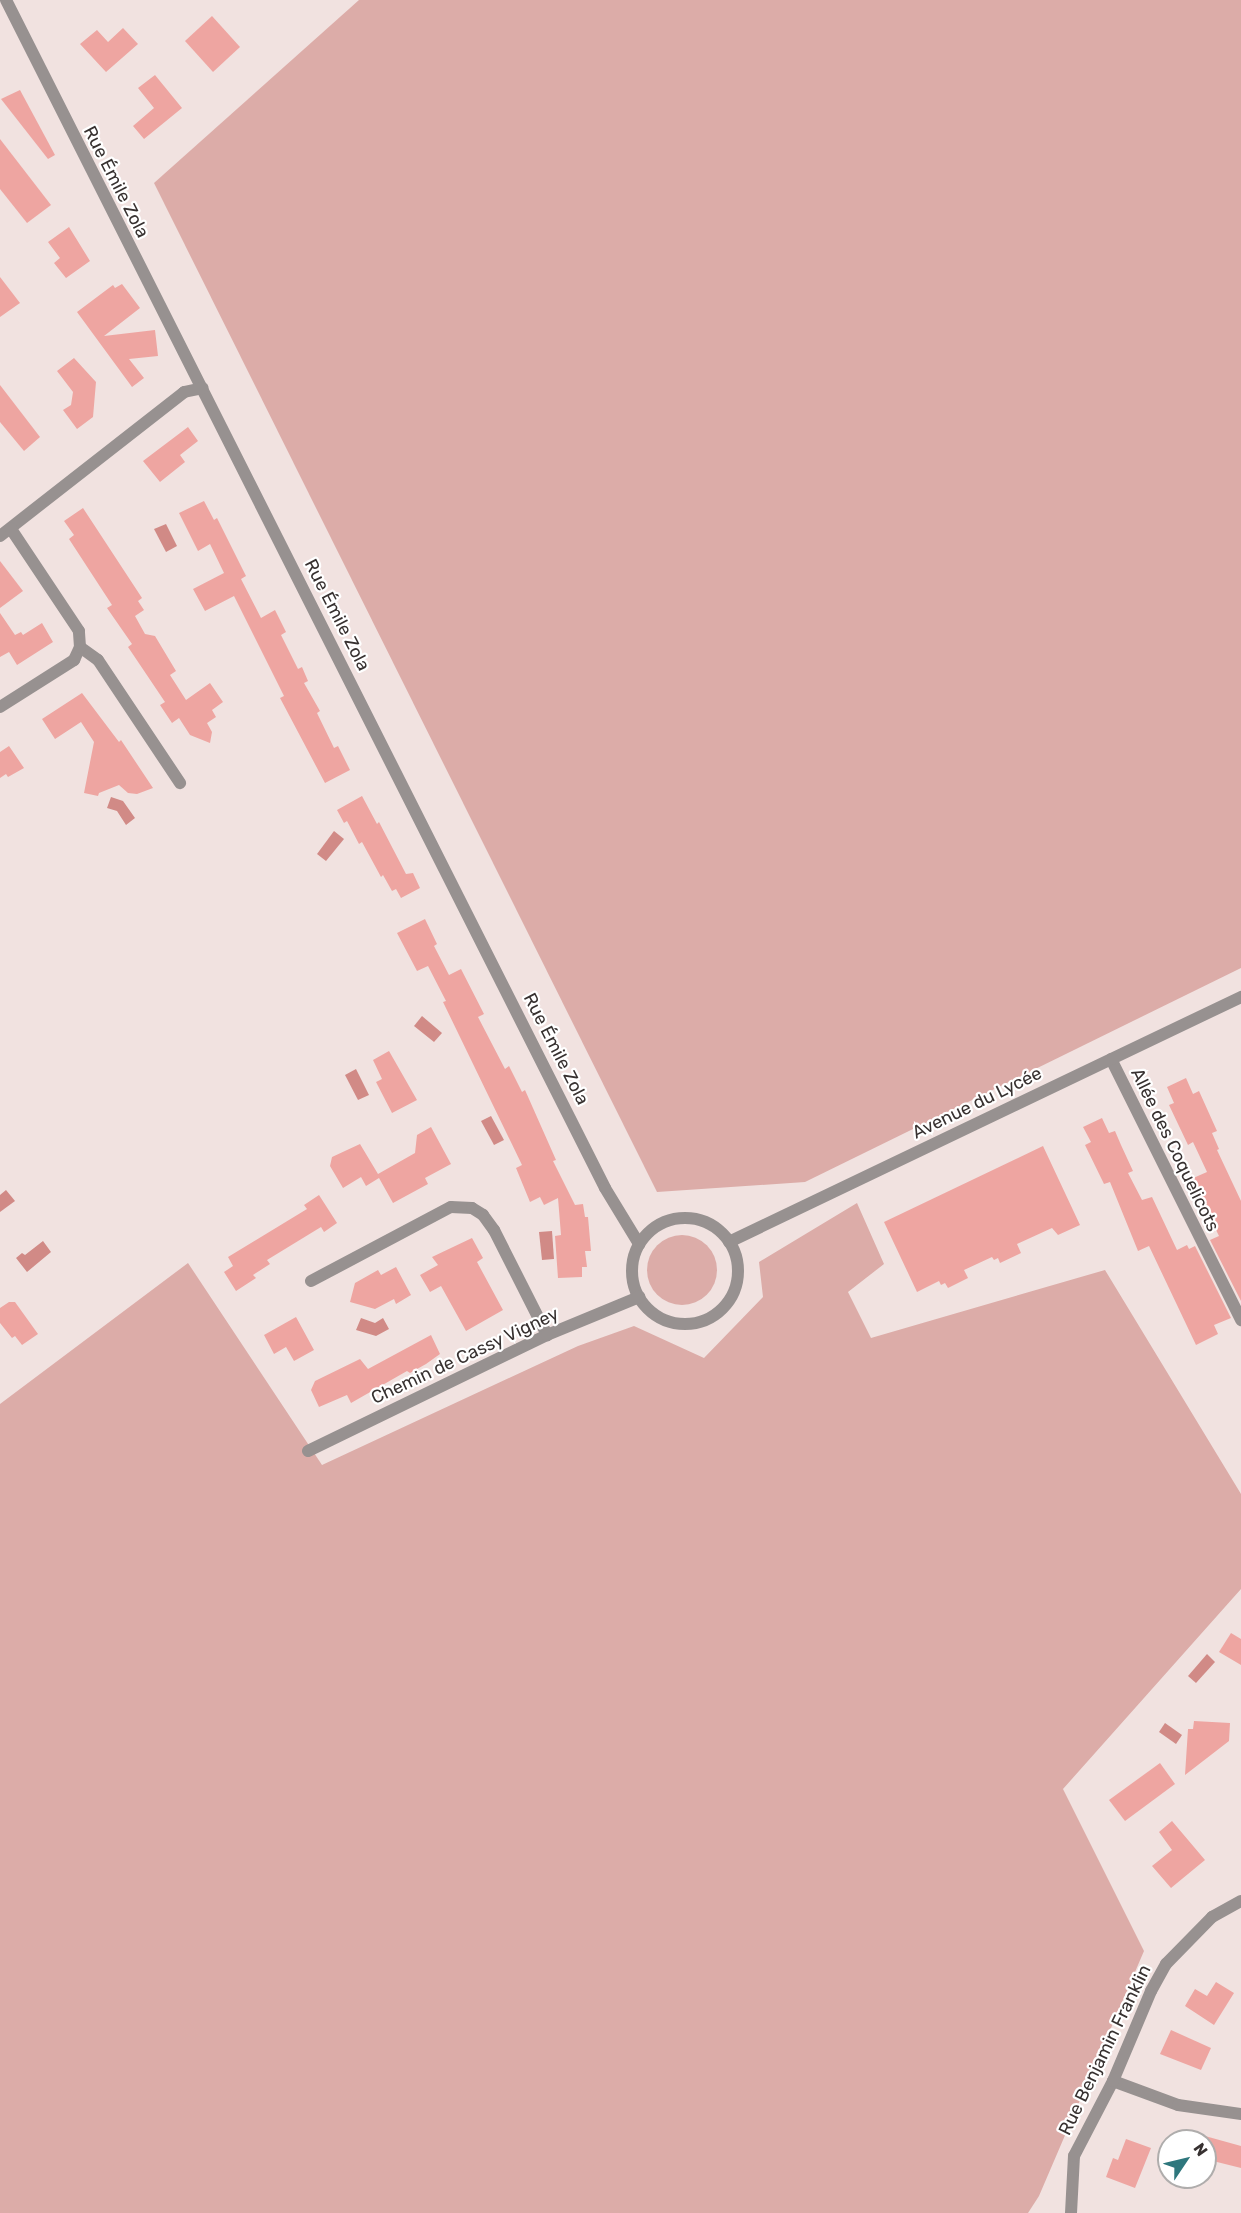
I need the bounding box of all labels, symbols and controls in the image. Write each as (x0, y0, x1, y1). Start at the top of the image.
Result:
street label: Rue Émile Zola (79, 123, 153, 241)
street label: Rue Émile Zola (300, 556, 374, 674)
street label: Rue Émile Zola (519, 990, 593, 1108)
street label: Avenue du Lycée (909, 1062, 1045, 1144)
street label: Allée des Coquelicots (1126, 1065, 1224, 1235)
street label: Chemin de Cassy Vigney (367, 1303, 563, 1409)
street label: Rue Benjamin Franklin (1054, 1961, 1156, 2139)
north arrow (1157, 2129, 1217, 2189)
text: N (1189, 2139, 1212, 2160)

